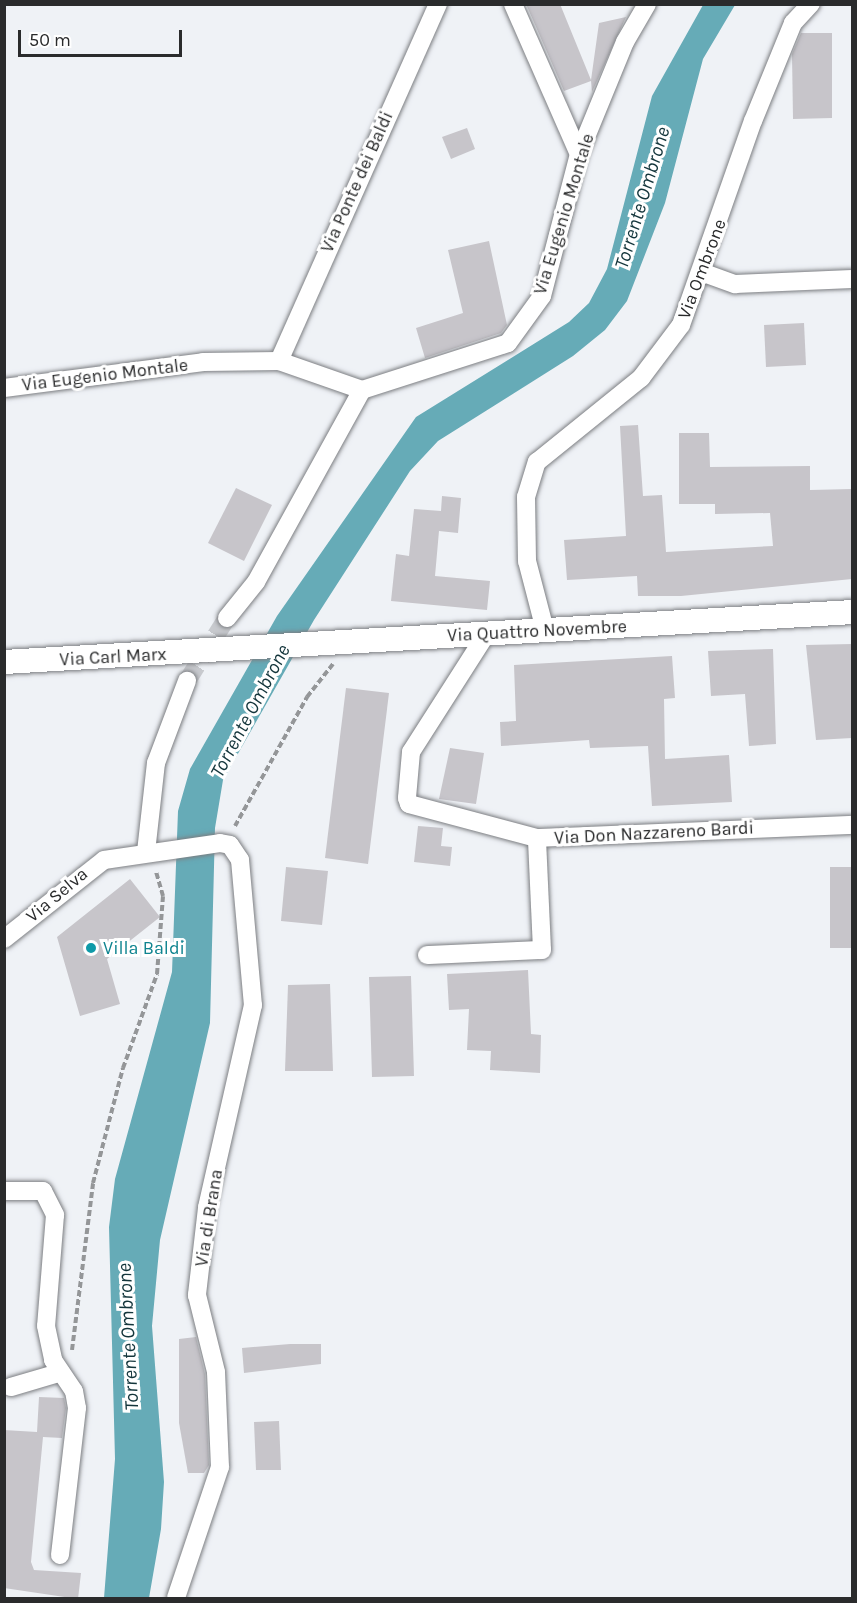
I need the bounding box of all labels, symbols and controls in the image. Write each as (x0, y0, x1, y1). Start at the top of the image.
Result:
scale bar (21, 18, 184, 56)
text: 50 m (29, 29, 71, 51)
street label: Via Ponte dei Baldi (316, 108, 398, 256)
water label: Torrente Ombrone (609, 124, 675, 272)
street label: Via Eugenio Montale (529, 131, 599, 297)
street label: Via Ombrone (673, 216, 731, 322)
street label: Via Eugenio Montale (21, 354, 189, 396)
street label: Via Quattro Novembre (447, 616, 627, 646)
water label: Torrente Ombrone (205, 640, 295, 782)
street label: Via Carl Marx (59, 643, 167, 671)
street label: Via Don Nazzareno Bardi (554, 817, 754, 849)
street label: Via Selva (22, 863, 92, 927)
place label: Villa Baldi (103, 937, 185, 959)
marker: Villa Baldi (84, 941, 98, 955)
street label: Via di Brana (191, 1168, 227, 1268)
water label: Torrente Ombrone (112, 1263, 144, 1411)

